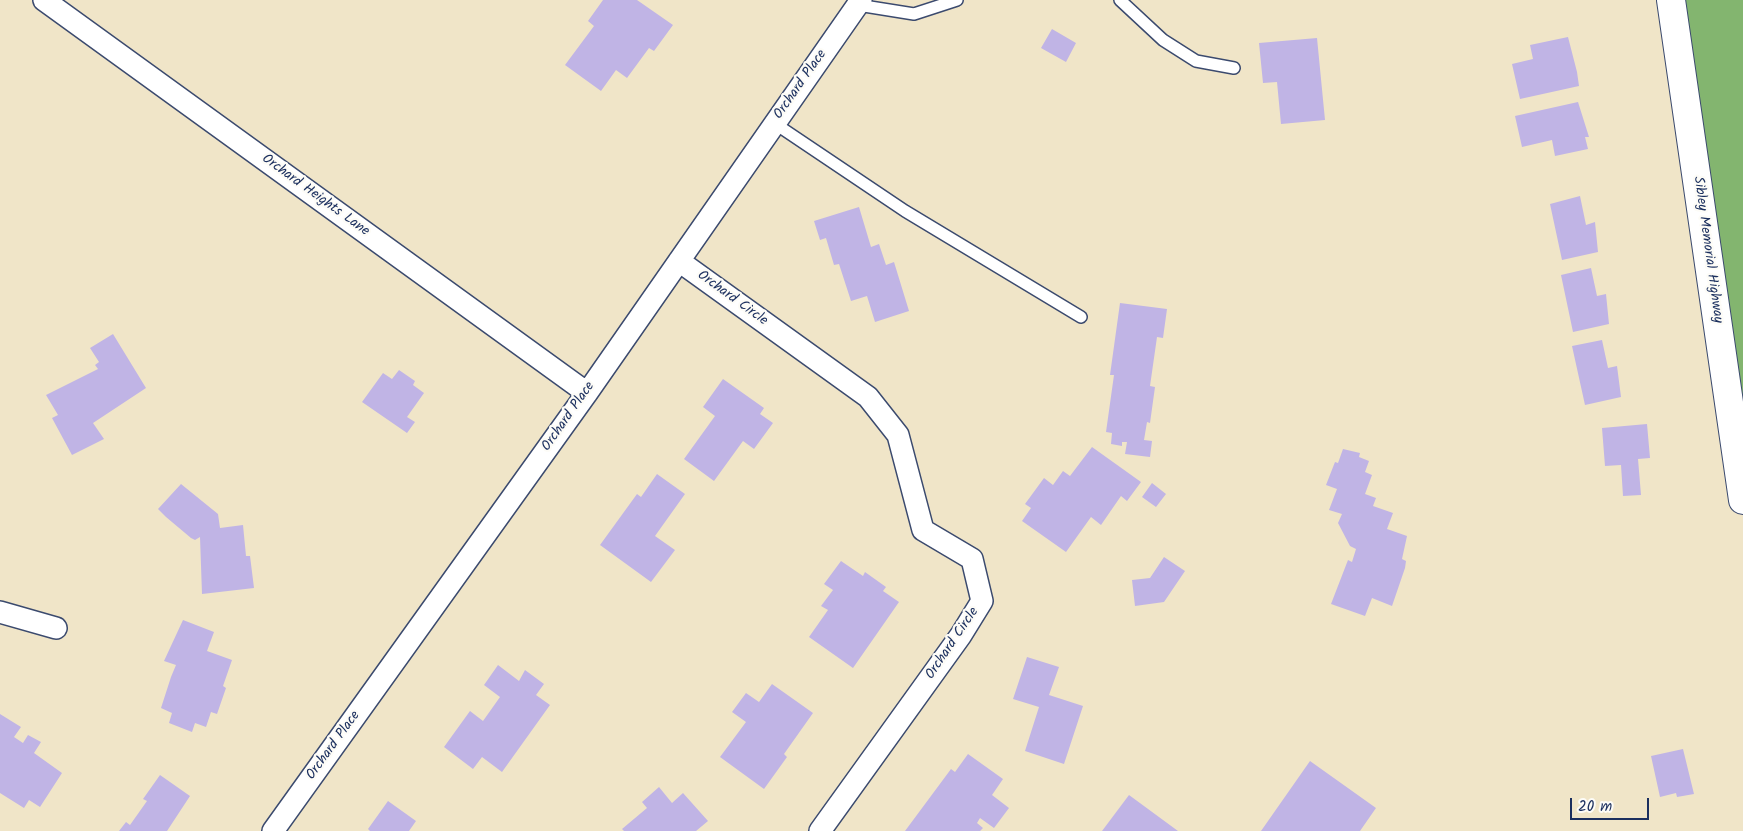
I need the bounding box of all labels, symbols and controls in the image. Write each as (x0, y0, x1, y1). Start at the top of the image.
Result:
street label: Orchard Place (771, 47, 831, 123)
street label: Orchard Heights Lane (258, 151, 372, 241)
street label: Sibley Memorial Highway (1688, 176, 1726, 324)
street label: Orchard Circle (693, 268, 771, 330)
street label: Orchard Place (539, 379, 599, 455)
street label: Orchard Circle (923, 605, 983, 683)
street label: Orchard Place (303, 708, 365, 784)
scale bar (1573, 788, 1652, 820)
text: 20 m (1578, 795, 1612, 819)

